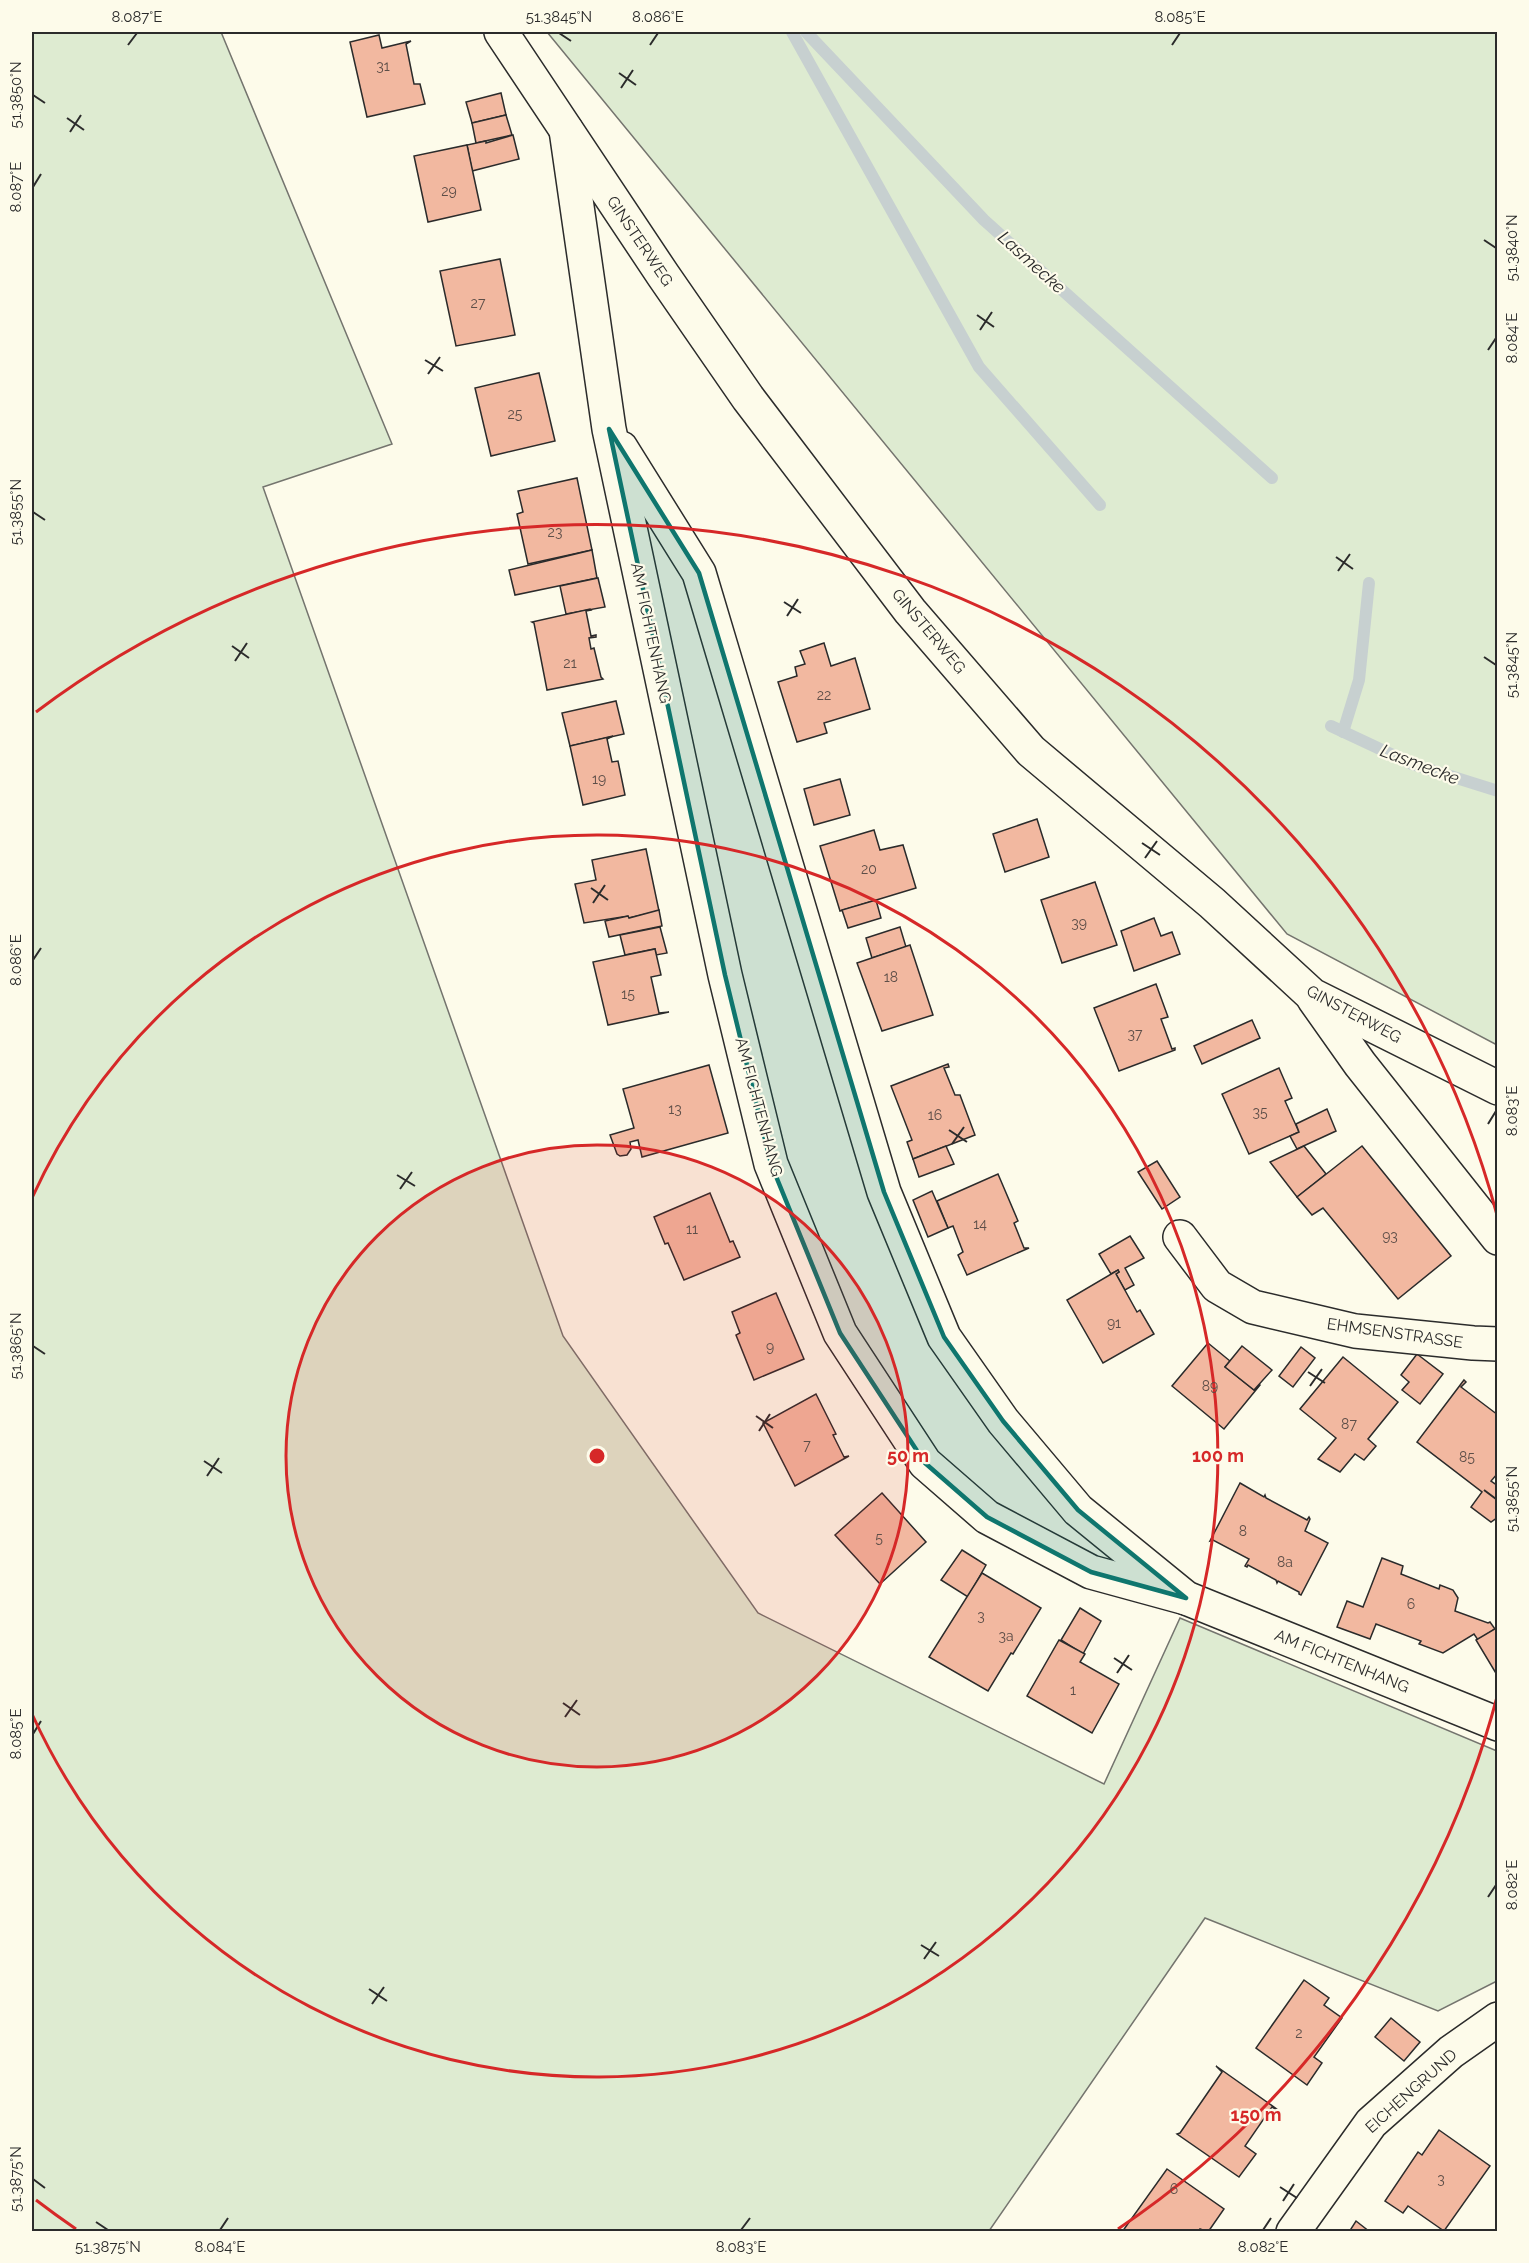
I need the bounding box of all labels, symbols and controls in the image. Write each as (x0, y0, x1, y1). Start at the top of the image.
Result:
text: 8.087°E (112, 8, 162, 26)
text: 51.3845°N (526, 8, 592, 26)
text: 8.086°E (632, 8, 684, 26)
text: 8.085°E (1154, 8, 1206, 26)
house number: 31 (376, 58, 390, 74)
text: 51.3850°N (7, 62, 25, 128)
text: 8.087°E (7, 162, 25, 212)
house number: 29 (441, 183, 457, 199)
street label: GINSTERWEG (603, 192, 677, 290)
text: 51.3840°N (1503, 215, 1521, 281)
water label: Lasmecke (994, 226, 1070, 298)
house number: 27 (471, 295, 486, 311)
text: 8.084°E (1503, 313, 1521, 363)
house number: 25 (508, 406, 523, 422)
text: 51.3855°N (7, 479, 25, 545)
house number: 23 (548, 524, 562, 540)
street label: AM FICHTENHANG (627, 561, 675, 705)
street label: GINSTERWEG (888, 585, 970, 677)
text: 51.3845°N (1503, 632, 1521, 698)
house number: 21 (563, 655, 577, 671)
house number: 22 (817, 687, 831, 703)
water label: Lasmecke (1378, 739, 1463, 789)
house number: 19 (592, 771, 606, 787)
house number: 20 (861, 861, 877, 877)
house number: 39 (1071, 915, 1087, 931)
text: 8.086°E (7, 934, 25, 986)
house number: 18 (884, 969, 898, 985)
street label: GINSTERWEG (1303, 981, 1405, 1047)
house number: 15 (621, 986, 635, 1002)
house number: 37 (1128, 1026, 1143, 1042)
street label: AM FICHTENHANG (731, 1035, 787, 1179)
text: 8.083°E (1503, 1086, 1521, 1136)
house number: 13 (668, 1101, 682, 1117)
house number: 35 (1252, 1104, 1268, 1120)
house number: 16 (928, 1107, 942, 1123)
house number: 14 (973, 1216, 987, 1232)
house number: 11 (686, 1221, 698, 1237)
house number: 93 (1382, 1228, 1398, 1244)
text: 51.3865°N (7, 1312, 25, 1380)
street label: EHMSENSTRASSE (1326, 1314, 1464, 1352)
house number: 91 (1107, 1315, 1121, 1331)
house number: 9 (766, 1339, 774, 1355)
house number: 89 (1202, 1378, 1218, 1394)
house number: 87 (1341, 1416, 1357, 1432)
house number: 7 (803, 1437, 811, 1453)
text: 50 m (887, 1445, 929, 1466)
text: 100 m (1192, 1445, 1244, 1466)
centre of rings (587, 1446, 607, 1466)
house number: 85 (1459, 1449, 1475, 1465)
text: 51.3855°N (1503, 1466, 1521, 1532)
house number: 8 (1239, 1523, 1247, 1539)
house number: 5 (875, 1530, 883, 1546)
house number: 8a (1277, 1554, 1293, 1570)
house number: 6 (1407, 1596, 1415, 1612)
house number: 3 (977, 1608, 985, 1624)
street label: AM FICHTENHANG (1272, 1625, 1412, 1697)
house number: 3a (998, 1628, 1014, 1644)
house number: 1 (1070, 1682, 1076, 1698)
text: 8.085°E (7, 1708, 25, 1760)
text: 8.082°E (1503, 1860, 1521, 1910)
house number: 2 (1295, 2025, 1303, 2041)
street label: EICHENGRUND (1361, 2045, 1461, 2137)
text: 150 m (1231, 2104, 1282, 2125)
text: 51.3875°N (7, 2146, 25, 2212)
house number: 3 (1437, 2171, 1445, 2187)
house number: 6 (1170, 2181, 1178, 2197)
text: 51.3875°N (75, 2238, 141, 2256)
text: 8.084°E (195, 2238, 245, 2256)
text: 8.083°E (716, 2238, 766, 2256)
text: 8.082°E (1238, 2238, 1288, 2256)

